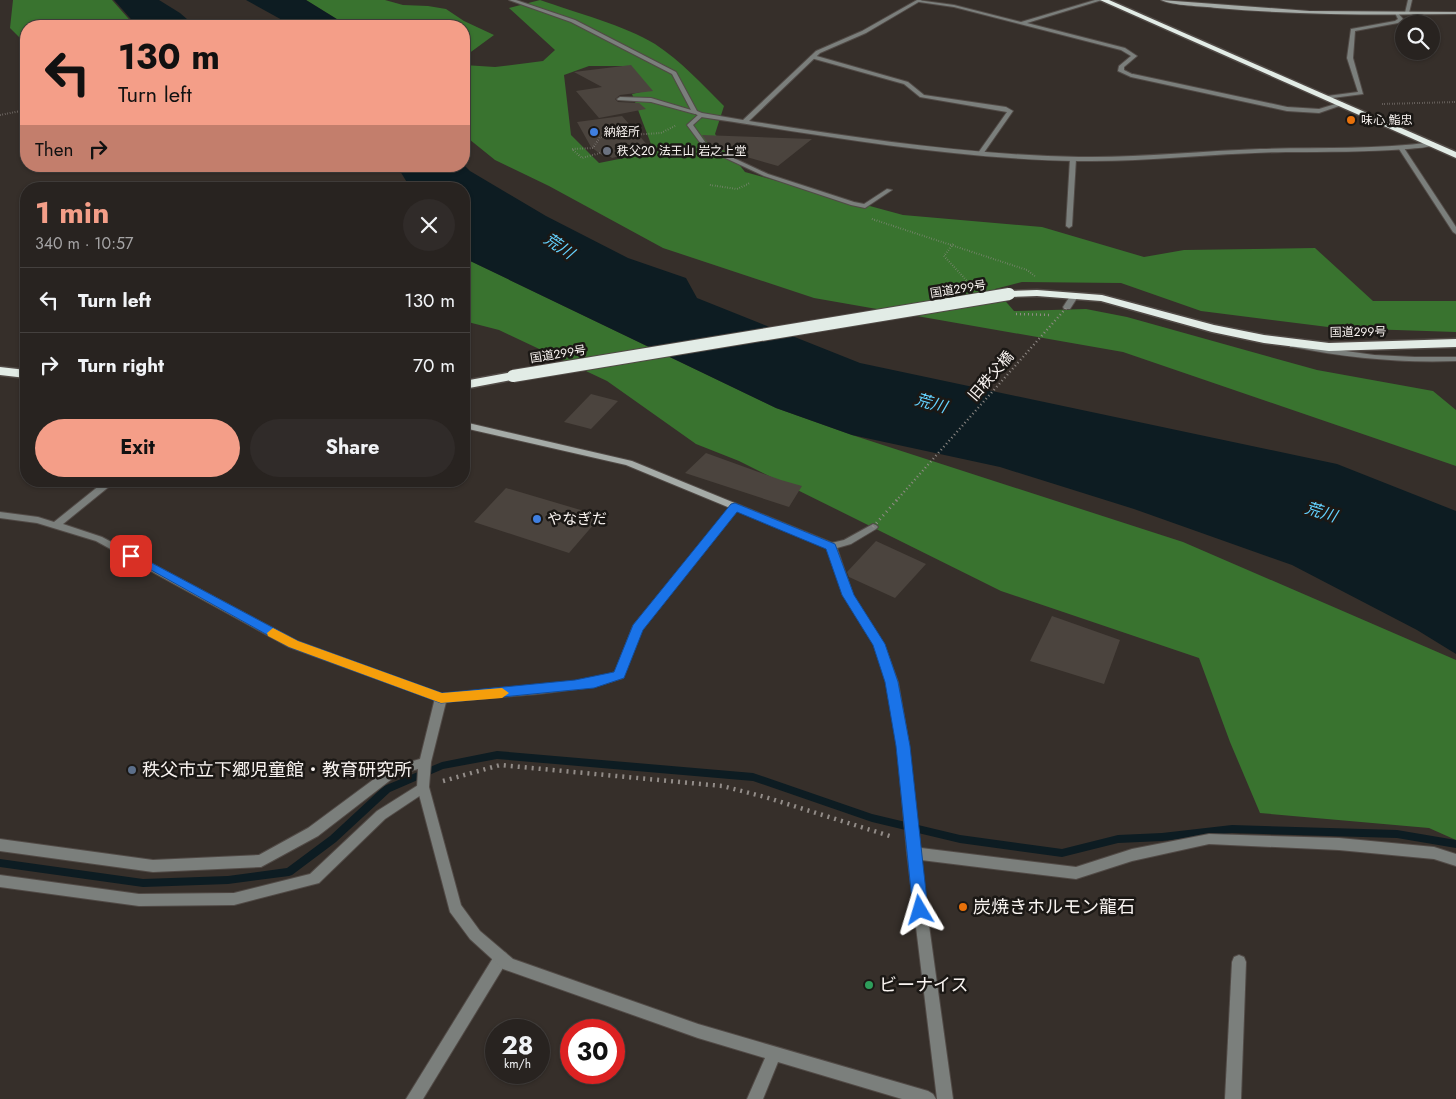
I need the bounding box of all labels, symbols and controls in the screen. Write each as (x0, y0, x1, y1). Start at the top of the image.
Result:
map controls (1395, 15, 1440, 60)
button: search (1395, 15, 1440, 60)
text: 130 m (118, 32, 220, 82)
icon: left (35, 40, 100, 105)
text: Turn left (118, 78, 192, 110)
place label: 味心 鮨忠 (1361, 111, 1413, 129)
marker: 味心 鮨忠 (1345, 114, 1357, 126)
place label: 納経所 (604, 123, 640, 141)
marker: 納経所 (588, 126, 600, 138)
icon: right (84, 135, 112, 163)
text: Then (35, 136, 74, 163)
place label: 秩父20 法王山 岩之上堂 (617, 142, 746, 160)
marker: 秩父20 法王山 岩之上堂 (601, 145, 613, 157)
text: 1 min (35, 191, 109, 234)
button: close (403, 199, 455, 251)
water label: 荒川 (539, 228, 580, 266)
text: 340 m · 10:57 (35, 232, 133, 255)
street label: 国道299号 (929, 276, 987, 302)
icon: left (35, 286, 63, 314)
text: Turn left (78, 287, 151, 314)
text: 130 m (404, 287, 455, 314)
street label: 国道299号 (1330, 323, 1386, 341)
street label: 国道299号 (529, 341, 587, 367)
street label: 旧秩父橋 (963, 346, 1019, 406)
icon: right (35, 351, 63, 379)
text: Turn right (78, 352, 164, 379)
text: 70 m (413, 352, 455, 379)
water label: 荒川 (912, 388, 951, 419)
button: Exit (35, 419, 240, 477)
button: Share (250, 419, 455, 477)
water label: 荒川 (1302, 496, 1342, 528)
place label: やなぎだ (547, 508, 607, 530)
marker: やなぎだ (531, 513, 543, 525)
pin (110, 535, 152, 577)
icon: arrive (117, 542, 145, 570)
place label: 秩父市立下郷児童館・教育研究所 (142, 757, 412, 783)
marker: 秩父市立下郷児童館・教育研究所 (126, 764, 138, 776)
position arrow (893, 883, 945, 935)
place label: 炭焼きホルモン龍石 (973, 894, 1135, 920)
marker: 炭焼きホルモン龍石 (957, 901, 969, 913)
place label: ビーナイス (879, 972, 968, 998)
marker: ビーナイス (863, 979, 875, 991)
speed limit sign: 30 (560, 1019, 625, 1084)
text: 28 (501, 1027, 534, 1063)
text: km/h (504, 1055, 531, 1073)

